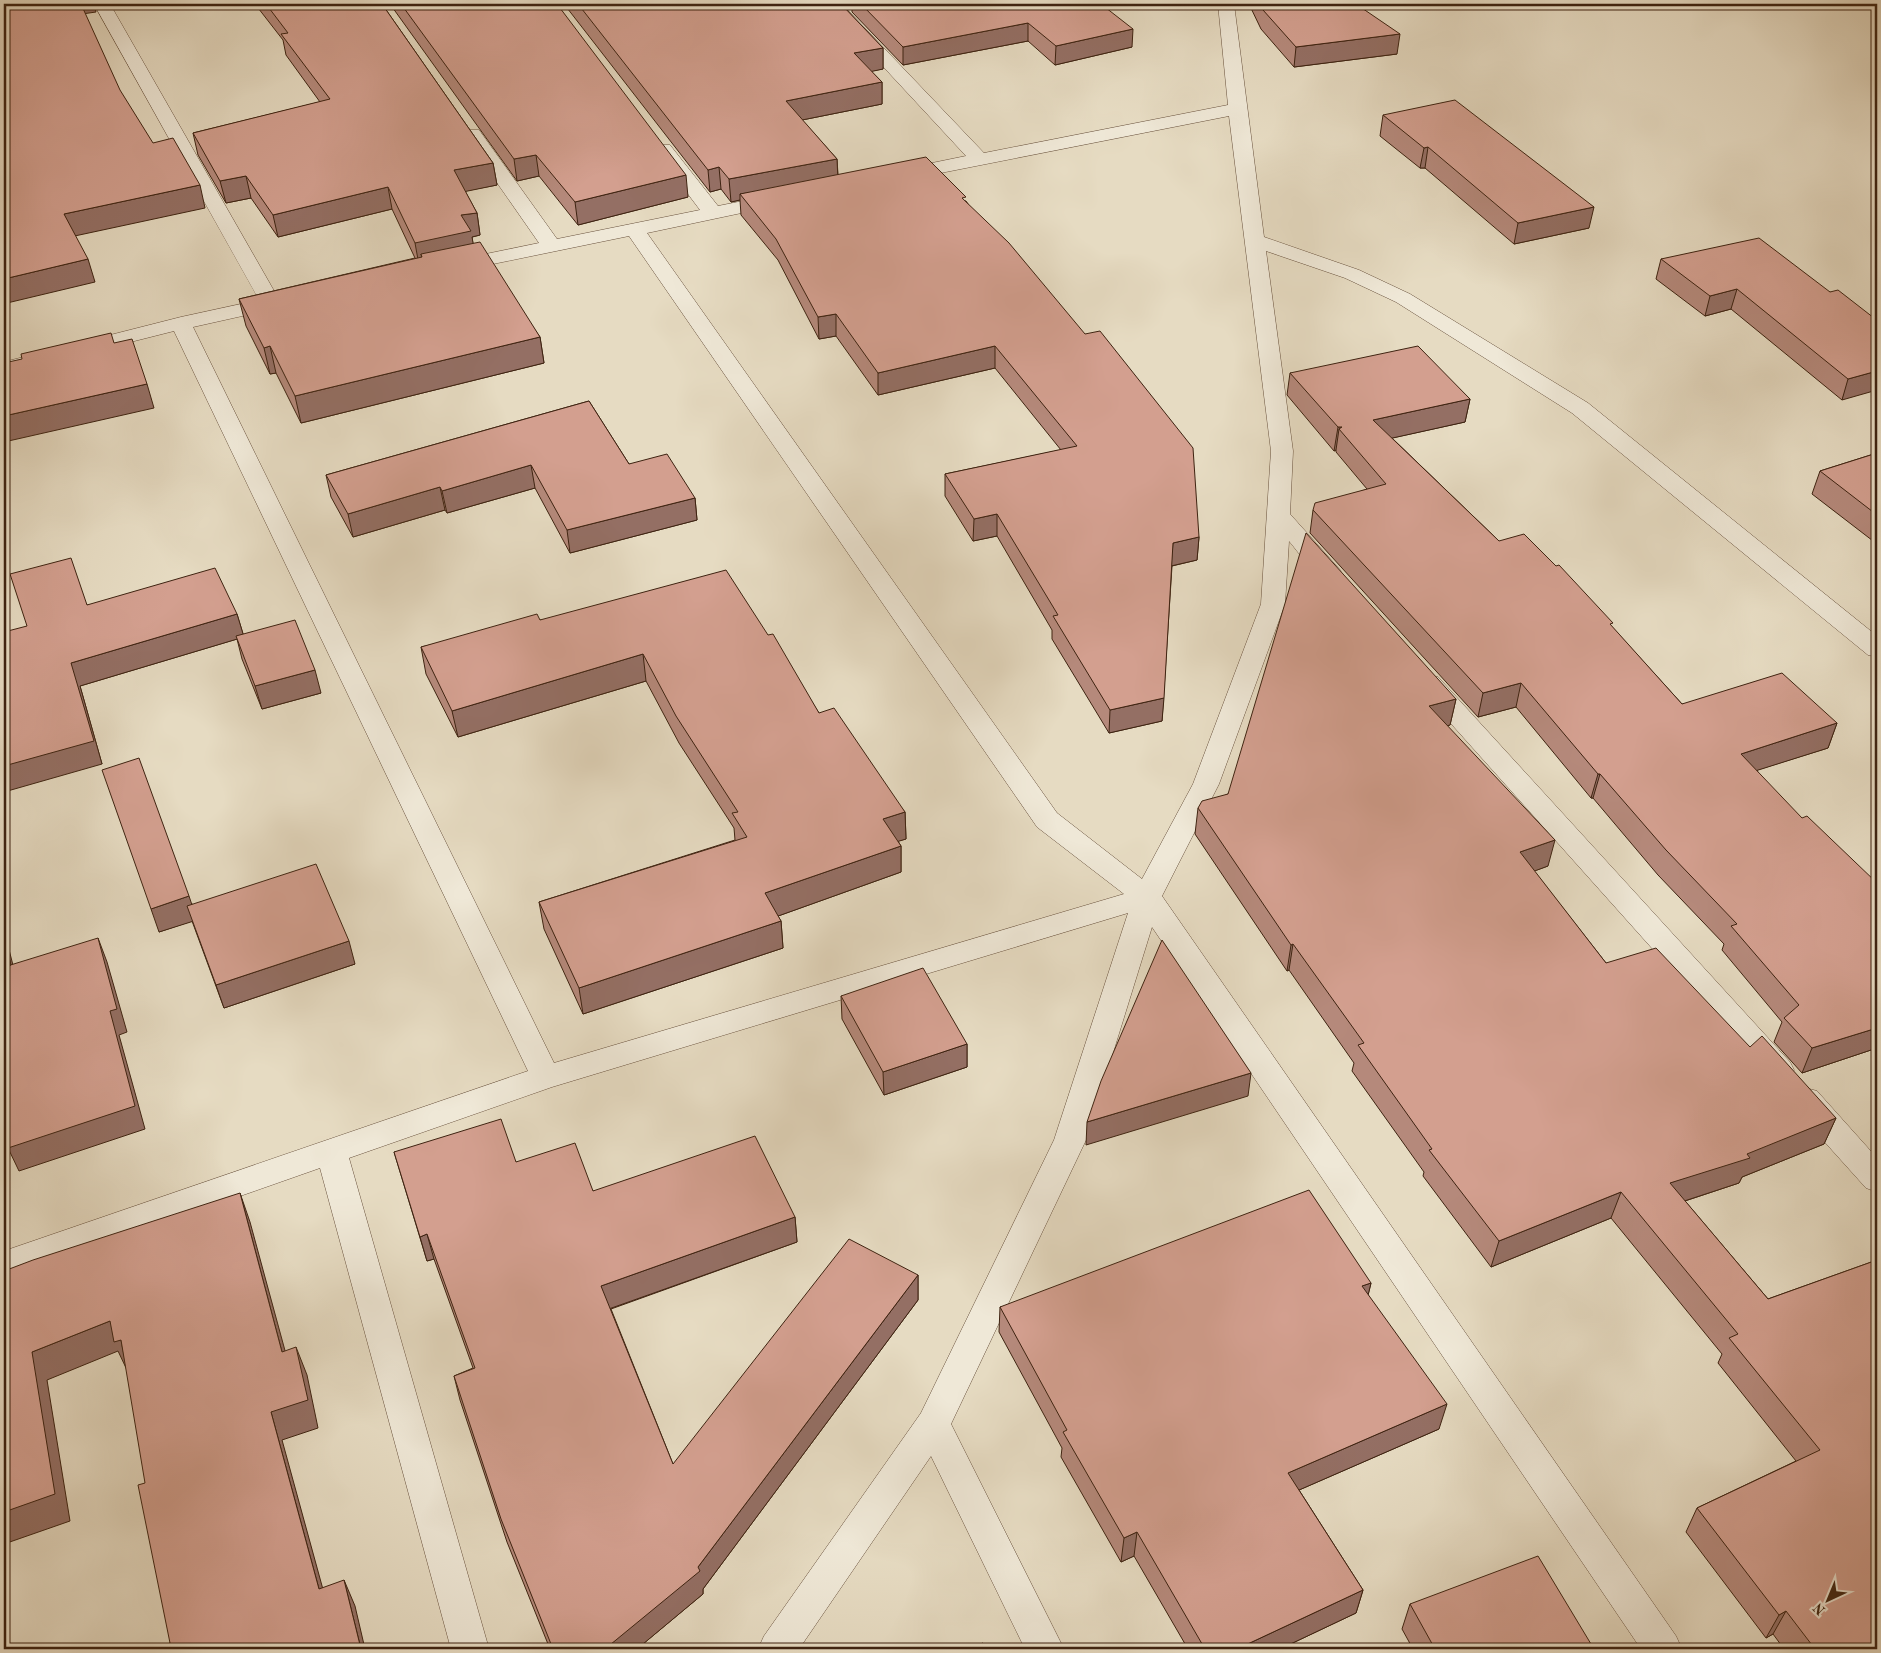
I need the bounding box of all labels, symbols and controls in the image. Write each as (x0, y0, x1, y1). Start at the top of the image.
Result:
north arrow (1804, 1576, 1854, 1626)
text: N (1811, 1600, 1828, 1617)

